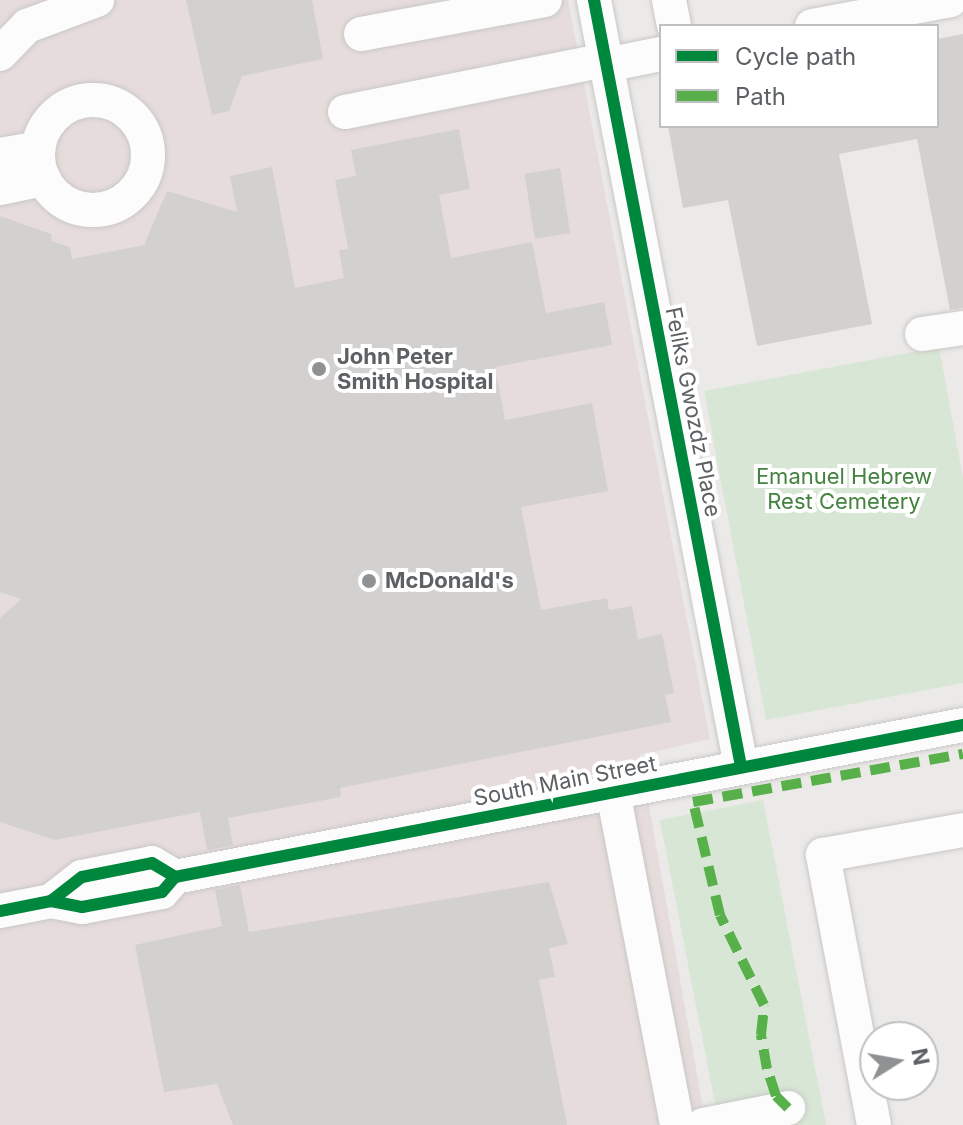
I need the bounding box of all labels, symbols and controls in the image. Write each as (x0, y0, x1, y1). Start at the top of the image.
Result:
legend (659, 24, 939, 128)
text: Cycle path (735, 42, 856, 71)
text: Path (735, 82, 786, 111)
street label: Feliks Gwozdz Place (660, 305, 726, 519)
place label: John Peter Smith Hospital (337, 343, 493, 394)
marker: John Peter Smith Hospital (308, 358, 330, 380)
park label: Emanuel Hebrew Rest Cemetery (756, 463, 932, 514)
place label: McDonald's (385, 568, 514, 594)
marker: McDonald's (360, 572, 378, 590)
street label: South Main Street (471, 750, 659, 812)
north arrow (859, 1021, 939, 1101)
text: N (906, 1046, 935, 1068)

